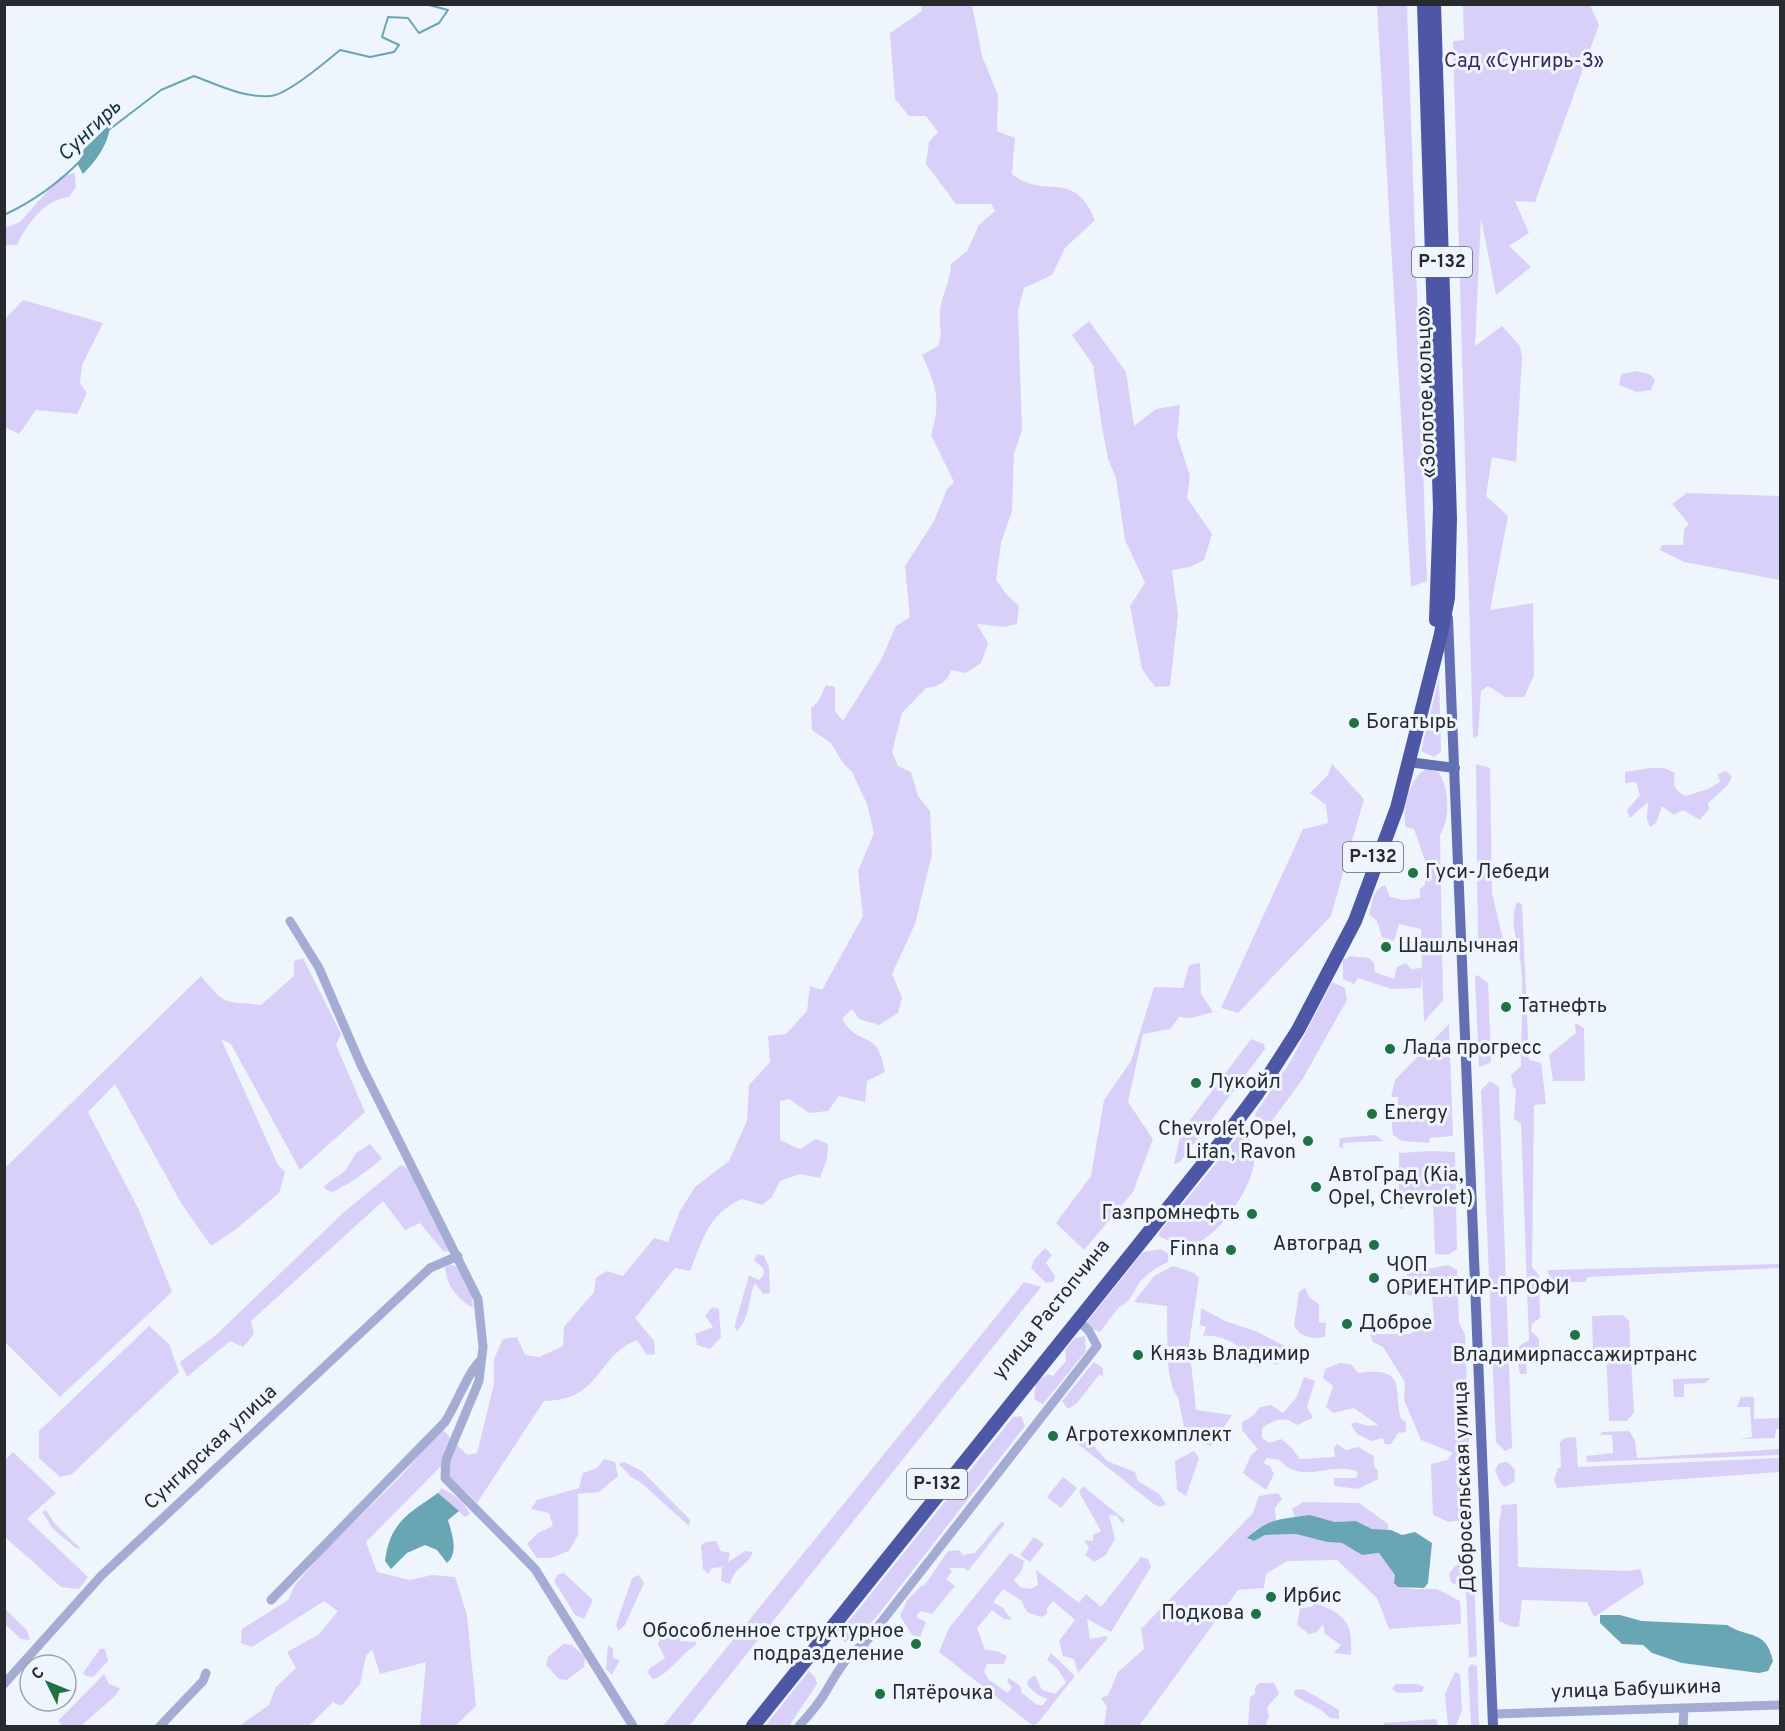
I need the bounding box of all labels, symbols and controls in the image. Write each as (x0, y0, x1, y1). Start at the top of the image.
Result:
park label: Сад «Сунгирь-3» (1444, 49, 1604, 75)
water label: Сунгирь (52, 94, 128, 168)
road number: Р-132 (1412, 247, 1472, 277)
street label: «Золотое кольцо» (1411, 305, 1443, 479)
place label: Богатырь (1366, 710, 1457, 736)
marker: Богатырь (1347, 716, 1361, 730)
road number: Р-132 (1343, 842, 1403, 872)
place label: Гуси-Лебеди (1425, 860, 1550, 886)
marker: Гуси-Лебеди (1406, 866, 1420, 880)
place label: Шашлычная (1398, 934, 1519, 960)
marker: Шашлычная (1379, 940, 1393, 954)
place label: Татнефть (1518, 994, 1607, 1020)
marker: Татнефть (1499, 1000, 1513, 1014)
place label: Лада прогресс (1402, 1036, 1542, 1062)
marker: Лада прогресс (1383, 1042, 1397, 1056)
place label: Лукойл (1208, 1070, 1281, 1096)
marker: Лукойл (1189, 1076, 1203, 1090)
place label: Energy (1384, 1101, 1448, 1127)
marker: Energy (1365, 1107, 1379, 1121)
place label: Chevrolet,Opel, Lifan, Ravon (1158, 1117, 1296, 1166)
marker: Chevrolet,Opel, Lifan, Ravon (1301, 1134, 1315, 1148)
place label: АвтоГрад (Kia, Opel, Chevrolet) (1328, 1163, 1473, 1212)
marker: АвтоГрад (Kia, Opel, Chevrolet) (1309, 1180, 1323, 1194)
place label: Газпромнефть (1102, 1201, 1240, 1227)
marker: Газпромнефть (1245, 1207, 1259, 1221)
place label: Автоград (1273, 1232, 1362, 1258)
street label: улица Растопчина (987, 1234, 1117, 1386)
place label: Finna (1169, 1237, 1219, 1263)
marker: Автоград (1367, 1238, 1381, 1252)
marker: Finna (1224, 1243, 1238, 1257)
place label: ЧОП ОРИЕНТИР-ПРОФИ (1386, 1253, 1570, 1302)
marker: ЧОП ОРИЕНТИР-ПРОФИ (1367, 1271, 1381, 1285)
place label: Доброе (1359, 1311, 1432, 1337)
marker: Доброе (1340, 1317, 1354, 1331)
marker: Владимирпассажиртранс (1568, 1328, 1582, 1342)
place label: Князь Владимир (1150, 1342, 1310, 1368)
place label: Владимирпассажиртранс (1453, 1343, 1698, 1369)
marker: Князь Владимир (1131, 1348, 1145, 1362)
street label: Сунгирская улица (139, 1380, 283, 1516)
street label: Добросельская улица (1448, 1381, 1482, 1593)
place label: Агротехкомплект (1065, 1423, 1232, 1449)
marker: Агротехкомплект (1046, 1429, 1060, 1443)
road number: Р-132 (907, 1469, 967, 1499)
place label: Ирбис (1283, 1584, 1342, 1610)
marker: Ирбис (1264, 1590, 1278, 1604)
place label: Подкова (1161, 1601, 1244, 1627)
marker: Подкова (1249, 1607, 1263, 1621)
place label: Обособленное структурное подразделение (642, 1619, 904, 1668)
marker: Обособленное структурное подразделение (909, 1637, 923, 1651)
north arrow (18, 1653, 78, 1713)
text: С (28, 1664, 49, 1685)
street label: улица Бабушкина (1550, 1674, 1722, 1706)
place label: Пятёрочка (892, 1681, 993, 1707)
marker: Пятёрочка (873, 1687, 887, 1701)

